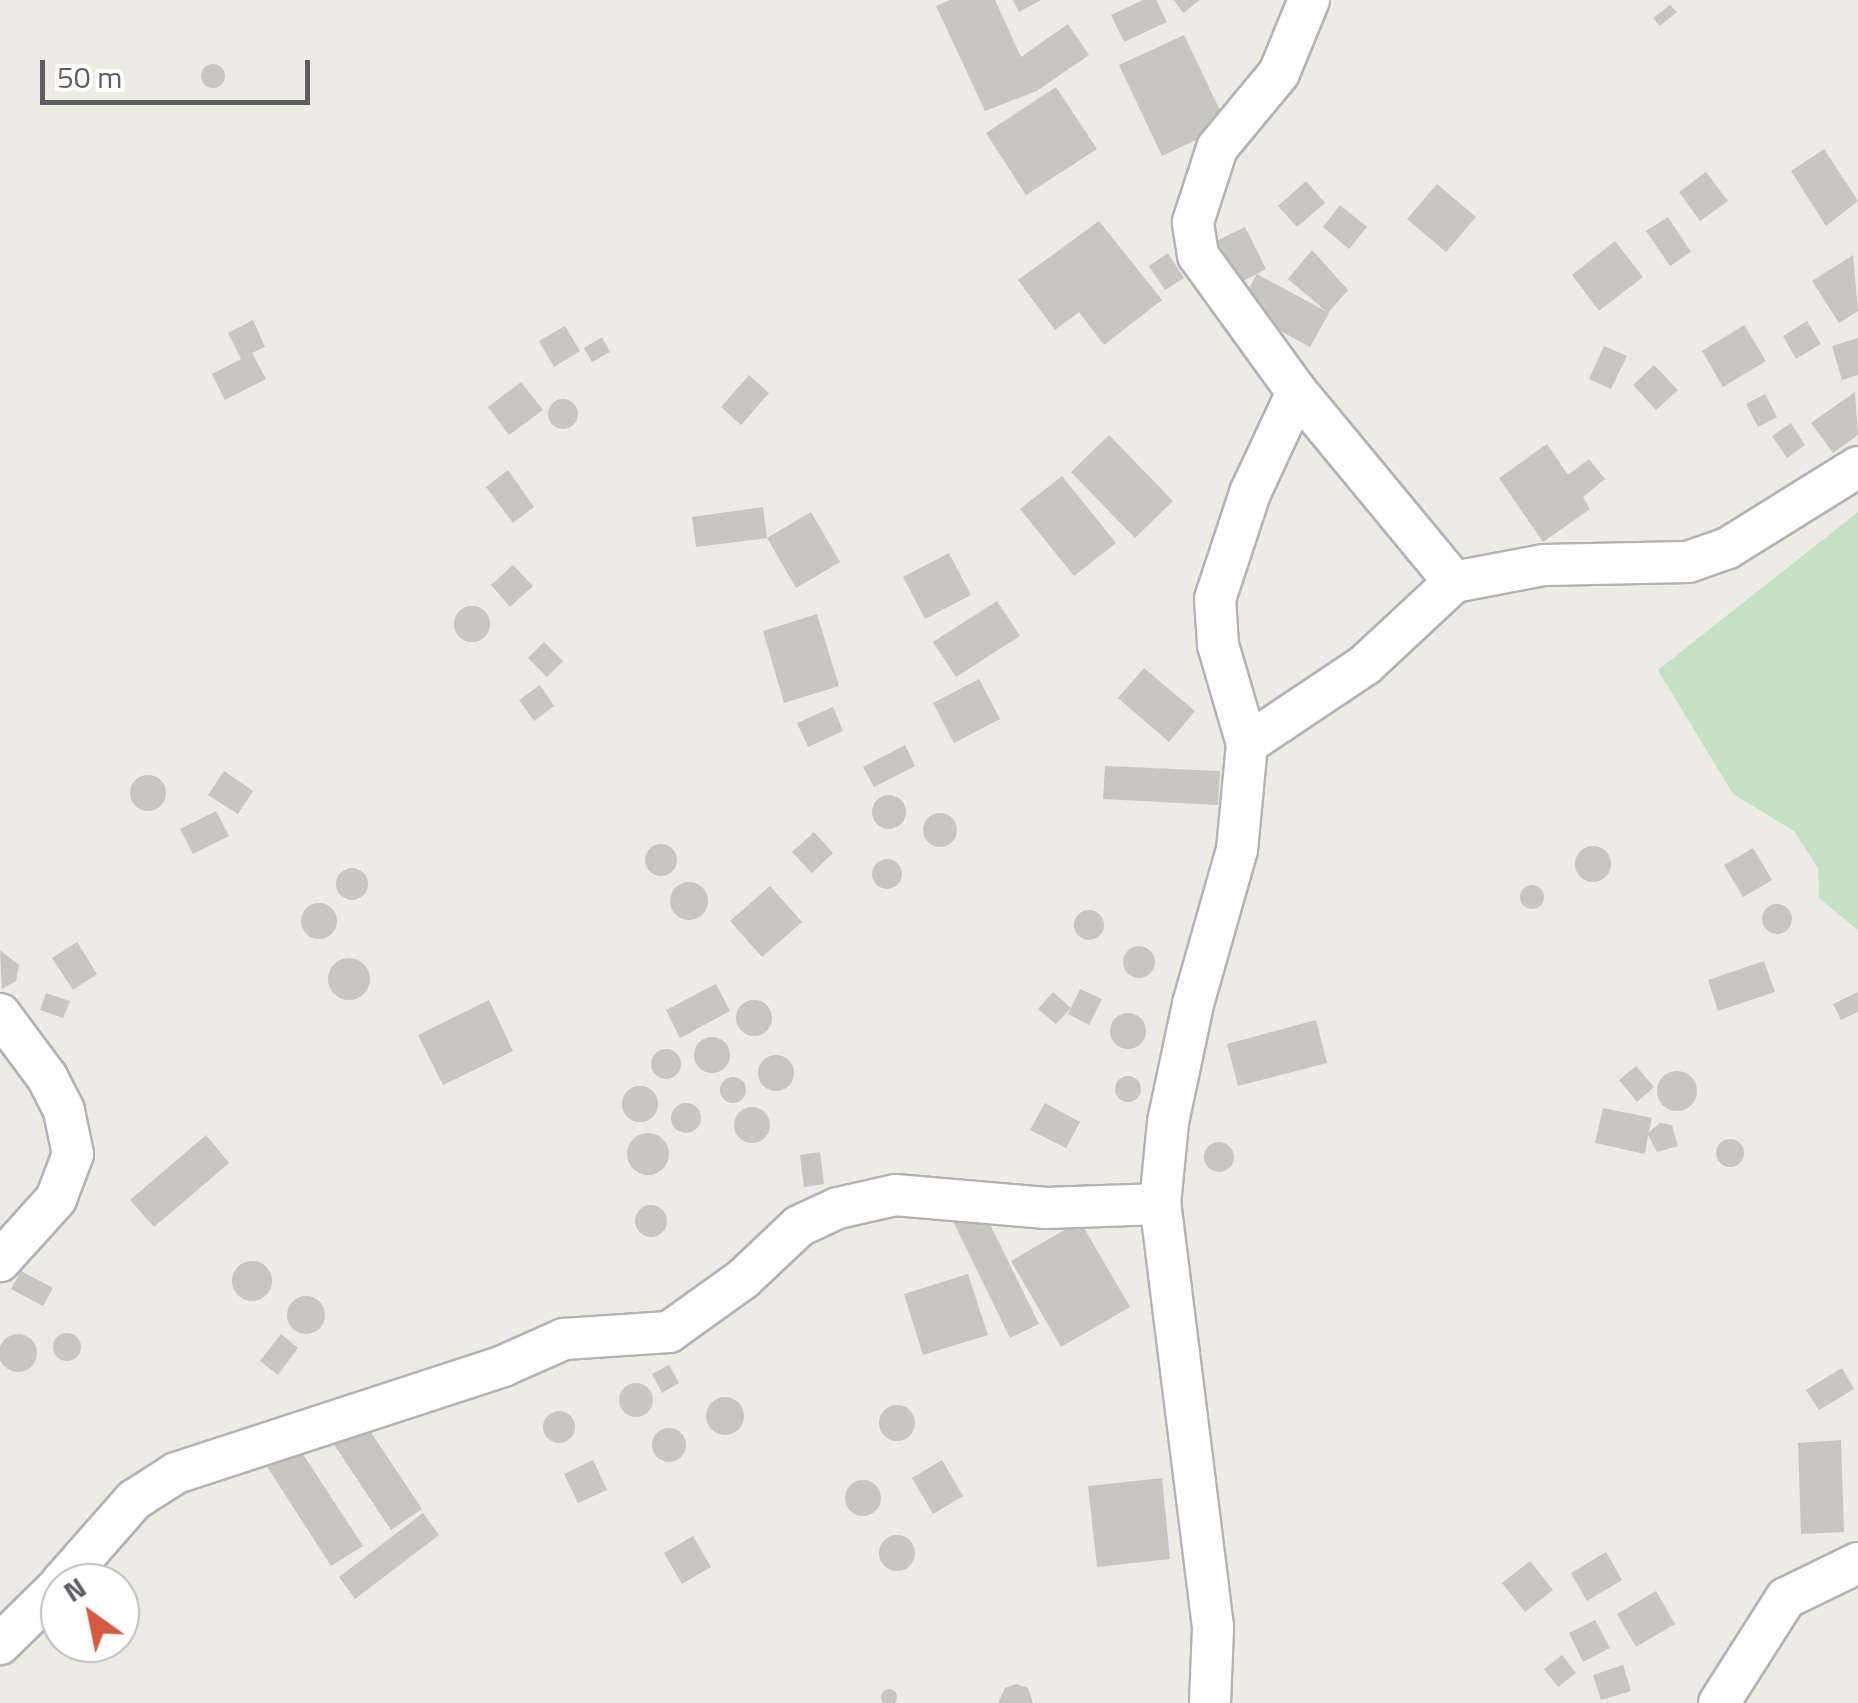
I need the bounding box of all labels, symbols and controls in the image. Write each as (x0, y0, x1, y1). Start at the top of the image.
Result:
scale bar (45, 40, 315, 102)
text: 50 m (57, 54, 122, 100)
north arrow (40, 1563, 140, 1663)
text: N (55, 1566, 94, 1612)

